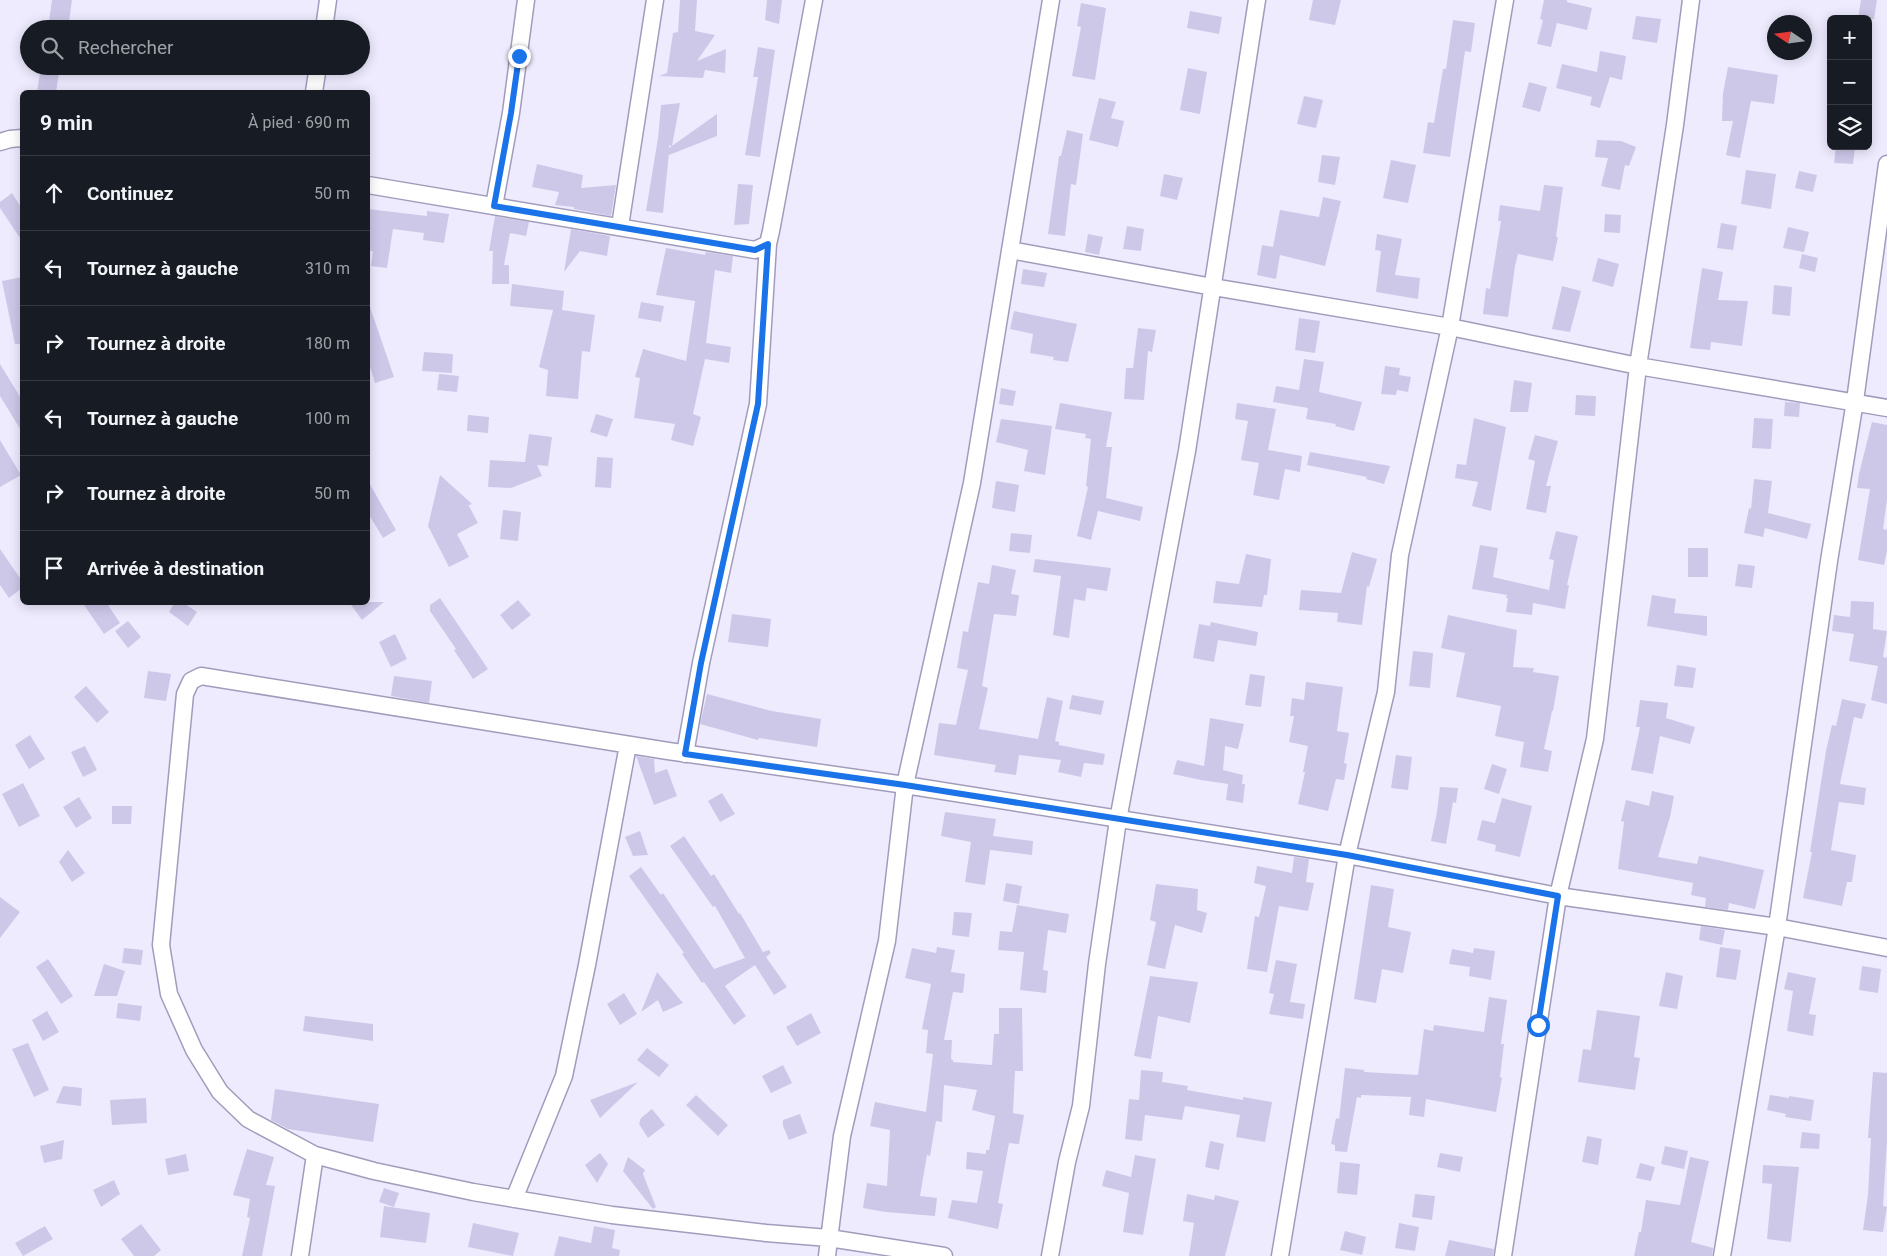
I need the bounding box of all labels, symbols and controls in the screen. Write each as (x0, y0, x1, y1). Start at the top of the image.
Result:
north arrow (1767, 15, 1812, 60)
map controls (1827, 15, 1872, 150)
button: + (1827, 15, 1872, 60)
search box (20, 20, 370, 75)
icon: search (38, 34, 66, 62)
text: Rechercher (78, 36, 173, 59)
route end (508, 45, 531, 68)
button: − (1827, 60, 1872, 105)
button: layers (1827, 105, 1872, 150)
text: 9 min (40, 111, 93, 135)
text: À pied · 690 m (248, 113, 350, 132)
icon: ahead (40, 179, 68, 207)
text: Continuez (87, 182, 173, 205)
text: 50 m (314, 184, 350, 203)
icon: left (40, 254, 68, 282)
text: Tournez à gauche (87, 257, 238, 280)
text: 310 m (305, 259, 350, 278)
icon: right (40, 329, 68, 357)
text: Tournez à droite (87, 332, 226, 355)
text: 180 m (305, 334, 350, 353)
icon: left (40, 404, 68, 432)
text: Tournez à gauche (87, 407, 238, 430)
text: 100 m (305, 409, 350, 428)
icon: right (40, 479, 68, 507)
text: Tournez à droite (87, 482, 226, 505)
text: 50 m (314, 484, 350, 503)
icon: arrive (40, 554, 68, 582)
text: Arrivée à destination (87, 557, 264, 580)
route start (1527, 1014, 1550, 1037)

